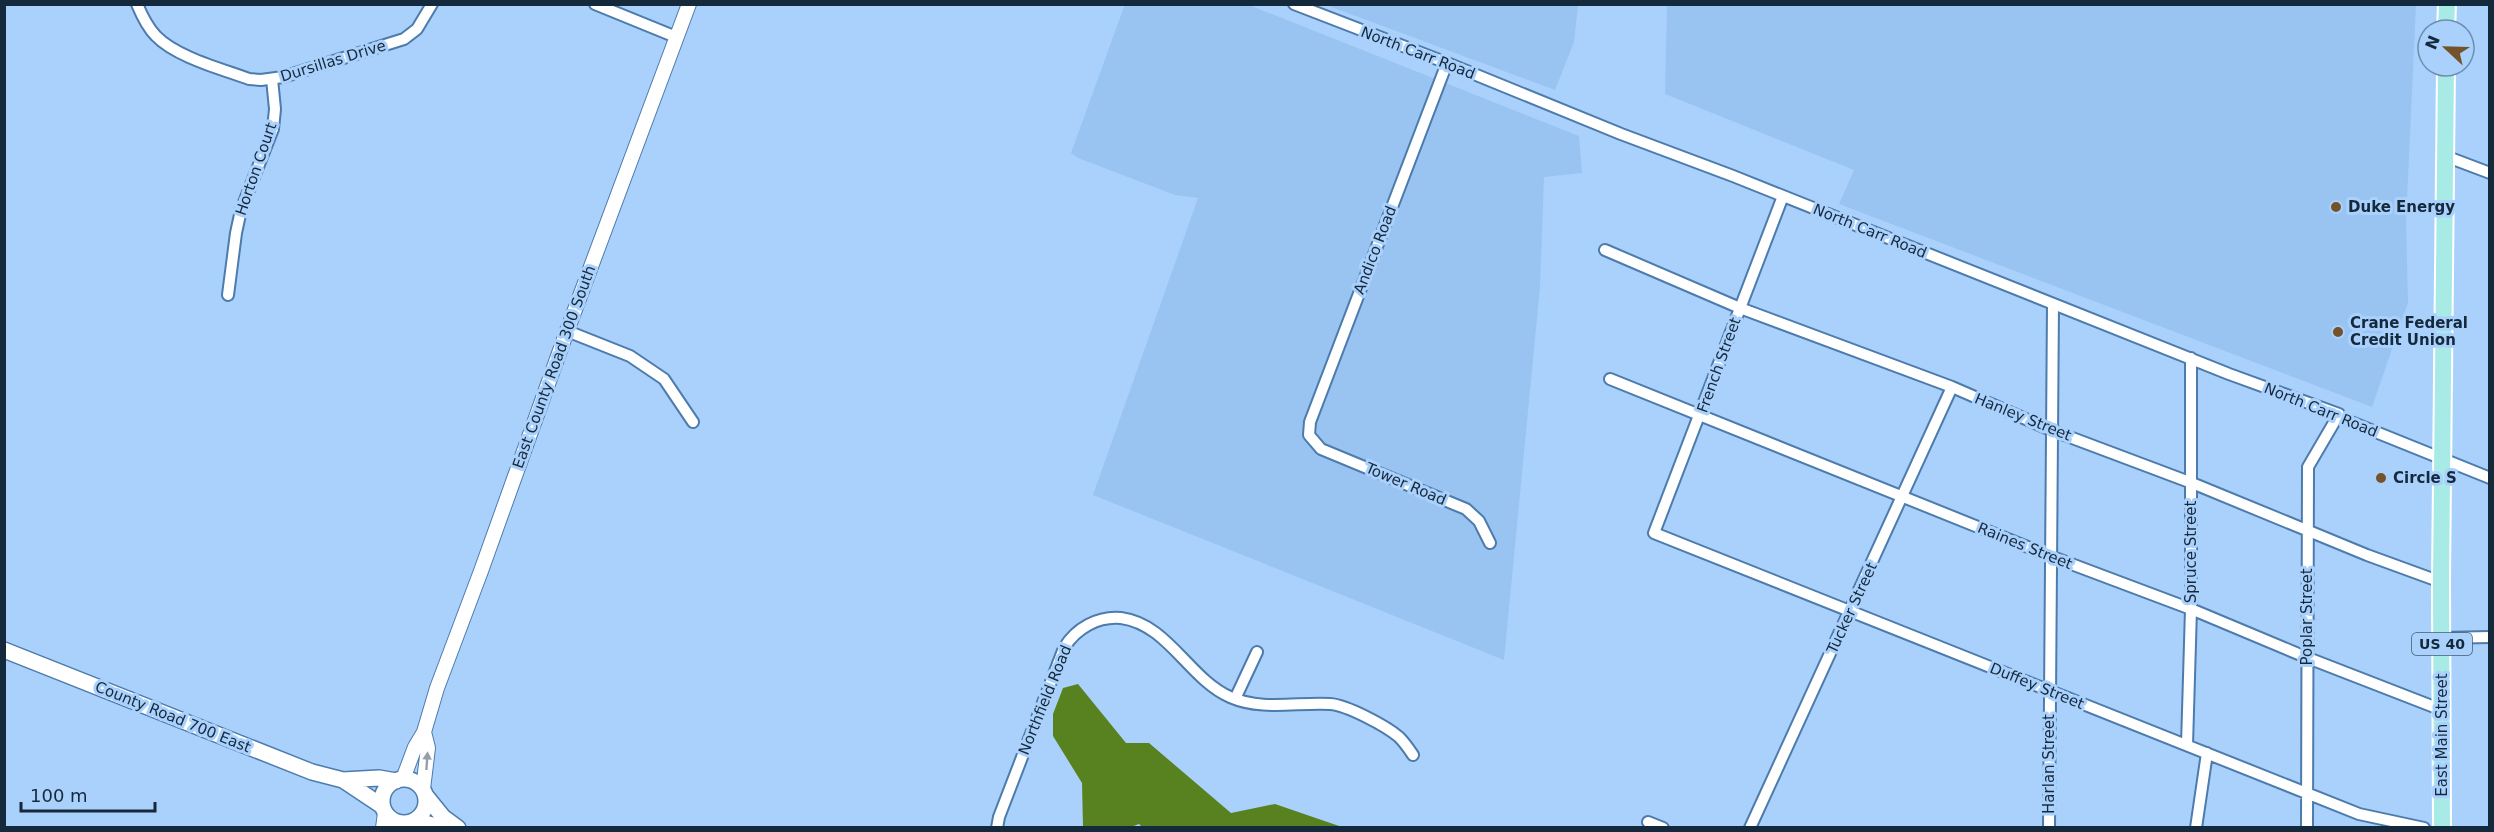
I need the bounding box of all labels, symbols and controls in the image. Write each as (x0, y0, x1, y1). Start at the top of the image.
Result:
north arrow (2416, 18, 2476, 78)
street label: North Carr Road (1358, 23, 1478, 83)
text: N (2421, 33, 2444, 52)
street label: Dursillas Drive (278, 36, 388, 86)
street label: Horton Court (232, 120, 280, 218)
place label: Duke Energy (2348, 198, 2455, 216)
street label: North Carr Road (1811, 200, 1929, 262)
marker: Duke Energy (2329, 200, 2343, 214)
street label: Andico Road (1350, 203, 1400, 297)
street label: East County Road 300 South (509, 263, 599, 471)
place label: Crane Federal Credit Union (2350, 314, 2468, 349)
street label: French Street (1693, 315, 1745, 415)
marker: Crane Federal Credit Union (2331, 325, 2345, 339)
street label: North Carr Road (2262, 379, 2380, 441)
street label: Hanley Street (1972, 389, 2074, 445)
street label: Tower Road (1362, 459, 1449, 509)
place label: Circle S (2393, 469, 2457, 487)
marker: Circle S (2374, 471, 2388, 485)
street label: Spruce Street (2182, 501, 2200, 603)
street label: Raines Street (1975, 519, 2075, 573)
street label: Tucker Street (1823, 559, 1881, 657)
street label: Poplar Street (2298, 568, 2316, 666)
road number: US 40 (2412, 633, 2472, 655)
street label: Northfield Road (1015, 643, 1075, 757)
street label: Duffey Street (1987, 659, 2087, 713)
street label: East Main Street (2433, 673, 2451, 797)
street label: County Road 700 East (92, 677, 254, 757)
street label: Harlan Street (2040, 714, 2058, 814)
one-way arrow (422, 751, 432, 770)
scale bar (21, 775, 154, 813)
text: 100 m (30, 785, 88, 806)

